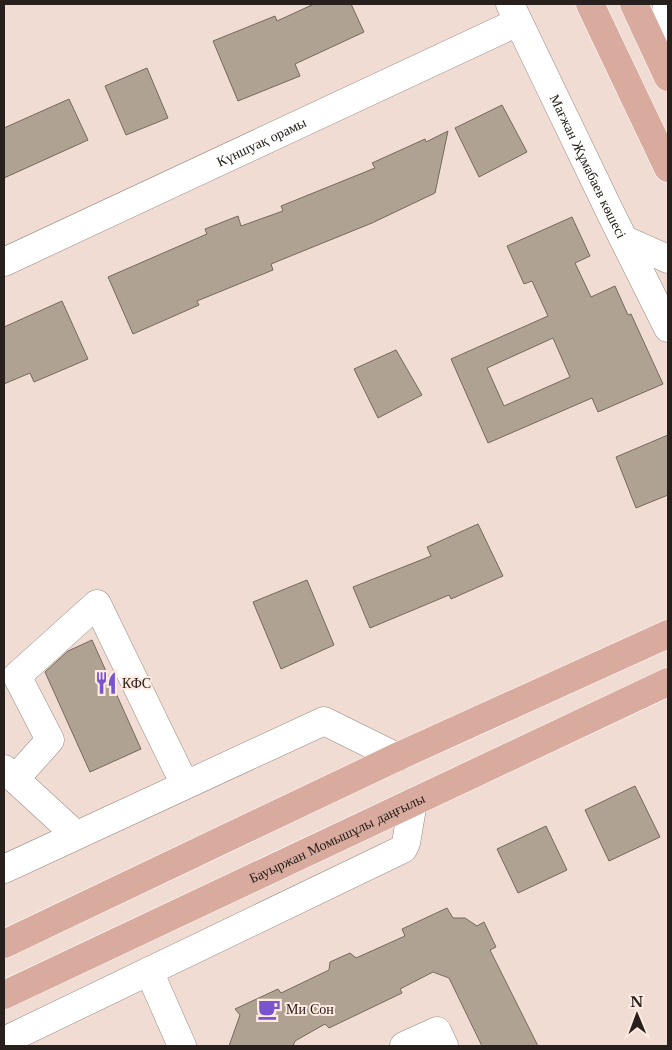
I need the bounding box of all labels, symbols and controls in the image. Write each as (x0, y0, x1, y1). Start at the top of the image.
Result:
street label: Мағжан Жұмабаев көшесі (546, 91, 631, 241)
street label: Күншуақ орамы (214, 113, 310, 171)
restaurant icon: КФС (93, 670, 119, 696)
place label: КФС (122, 674, 151, 692)
street label: Бауыржан Момышұлы даңғылы (246, 789, 428, 887)
north arrow (612, 990, 662, 1040)
text: N (630, 993, 644, 1011)
cafe icon: Ми Сон (256, 996, 282, 1022)
place label: Ми Сон (286, 1000, 334, 1018)

